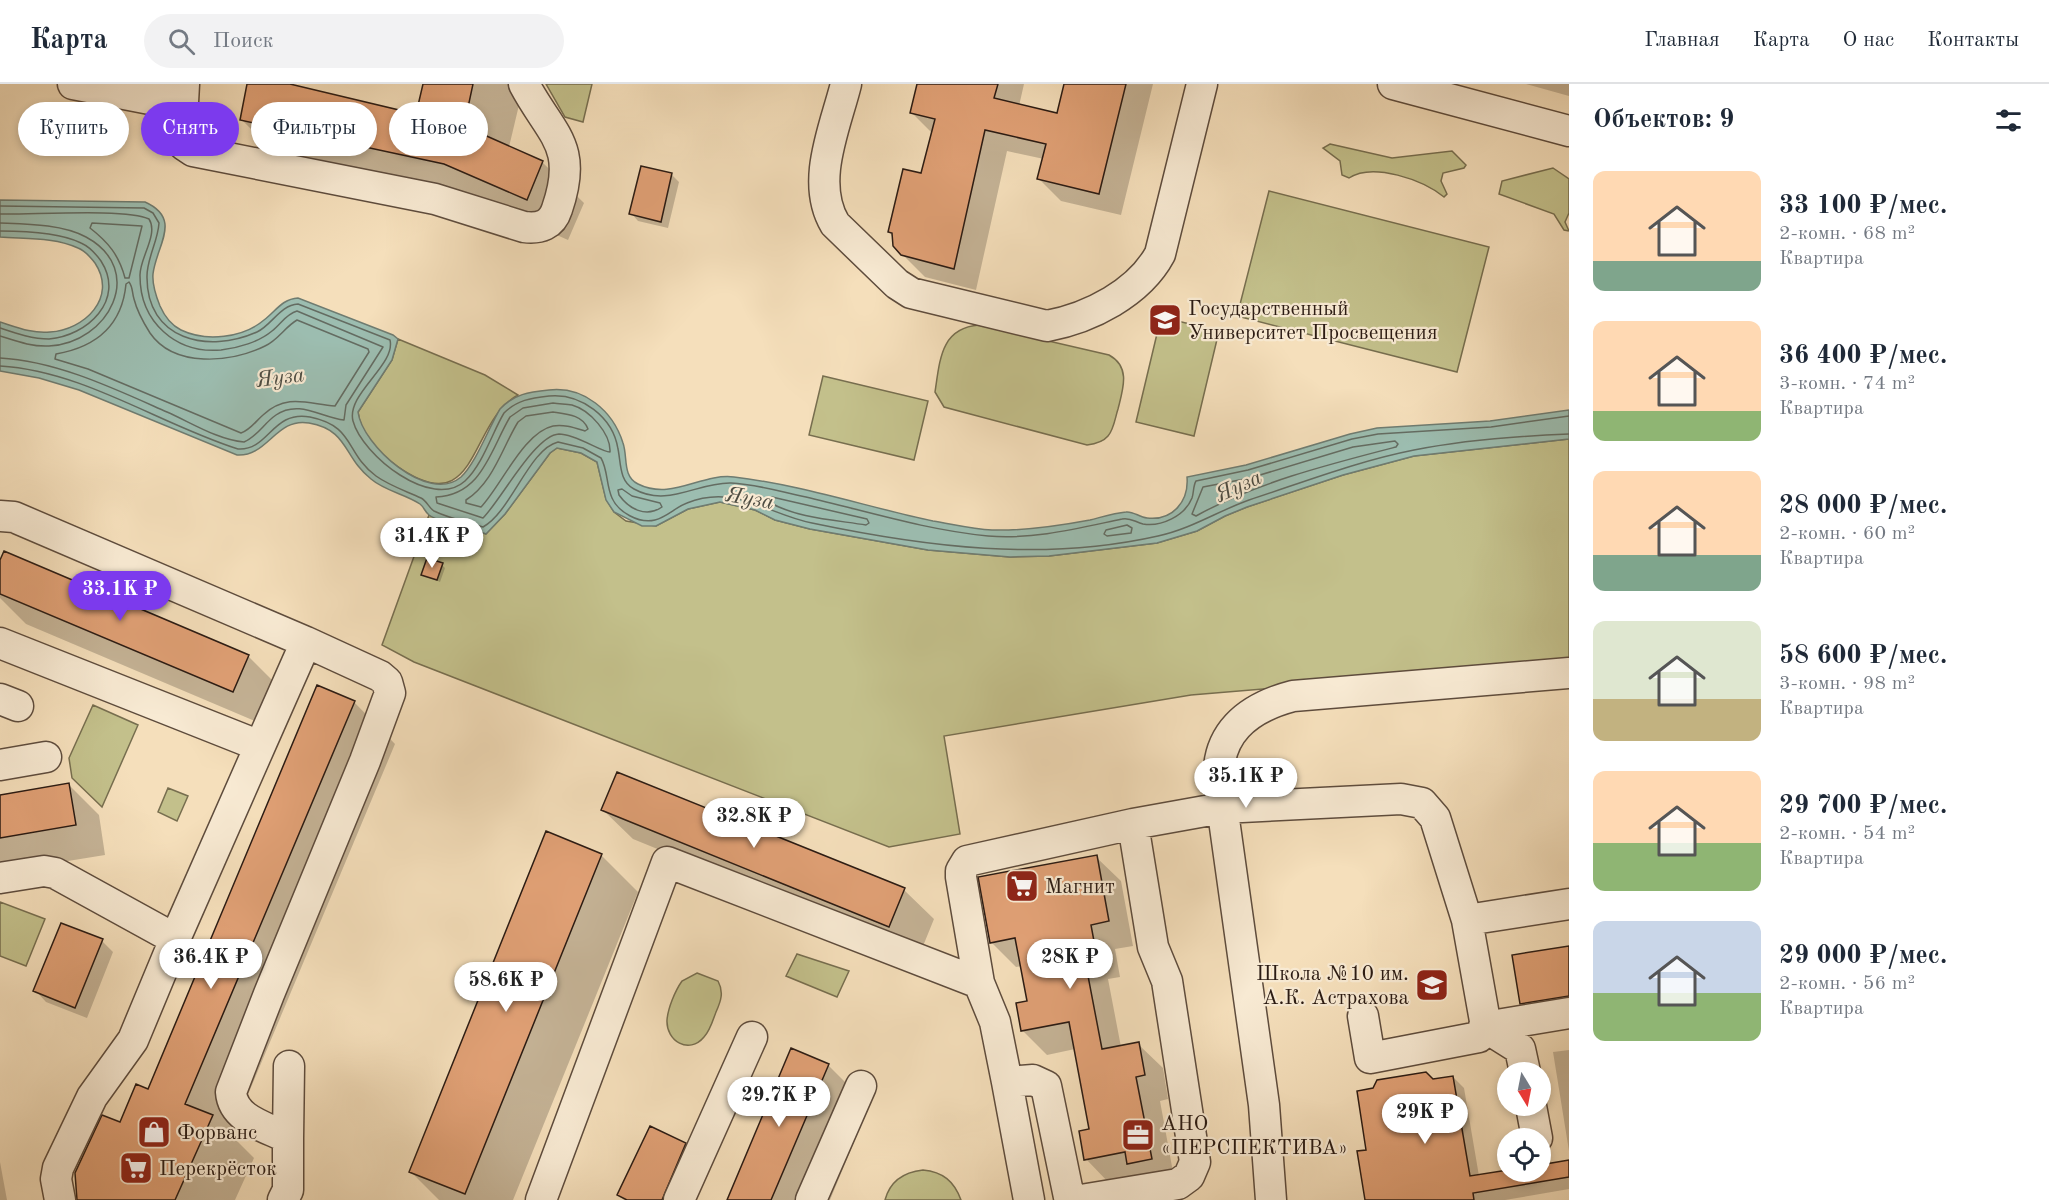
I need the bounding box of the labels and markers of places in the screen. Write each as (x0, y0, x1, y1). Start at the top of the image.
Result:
place label: Государственный Университет Просвещения (1188, 299, 1438, 344)
school or university icon: Государственный Университет Просвещения (1147, 302, 1183, 338)
pin: 31.4K ₽ (377, 518, 487, 569)
pin: 33.1K ₽ (65, 571, 175, 622)
pin: 35.1K ₽ (1191, 758, 1301, 809)
pin: 32.8K ₽ (699, 798, 809, 849)
supermarket icon: Магнит (1004, 868, 1040, 904)
place label: Магнит (1045, 877, 1115, 898)
pin: 36.4K ₽ (156, 939, 266, 990)
pin: 28K ₽ (1028, 939, 1112, 990)
pin: 58.6K ₽ (451, 962, 561, 1013)
place label: Школа №10 им. А.К. Астрахова (1256, 964, 1409, 1009)
school or university icon: Школа №10 им. А.К. Астрахова (1414, 967, 1450, 1003)
pin: 29.7K ₽ (724, 1077, 834, 1128)
pin: 29K ₽ (1383, 1094, 1467, 1145)
shop icon: Форванс (136, 1114, 172, 1150)
place label: АНО «ПЕРСПЕКТИВА» (1161, 1114, 1348, 1159)
office icon: АНО «ПЕРСПЕКТИВА» (1120, 1117, 1156, 1153)
place label: Форванс (177, 1123, 257, 1144)
supermarket icon: Перекрёсток (118, 1150, 154, 1186)
place label: Перекрёсток (159, 1159, 277, 1180)

